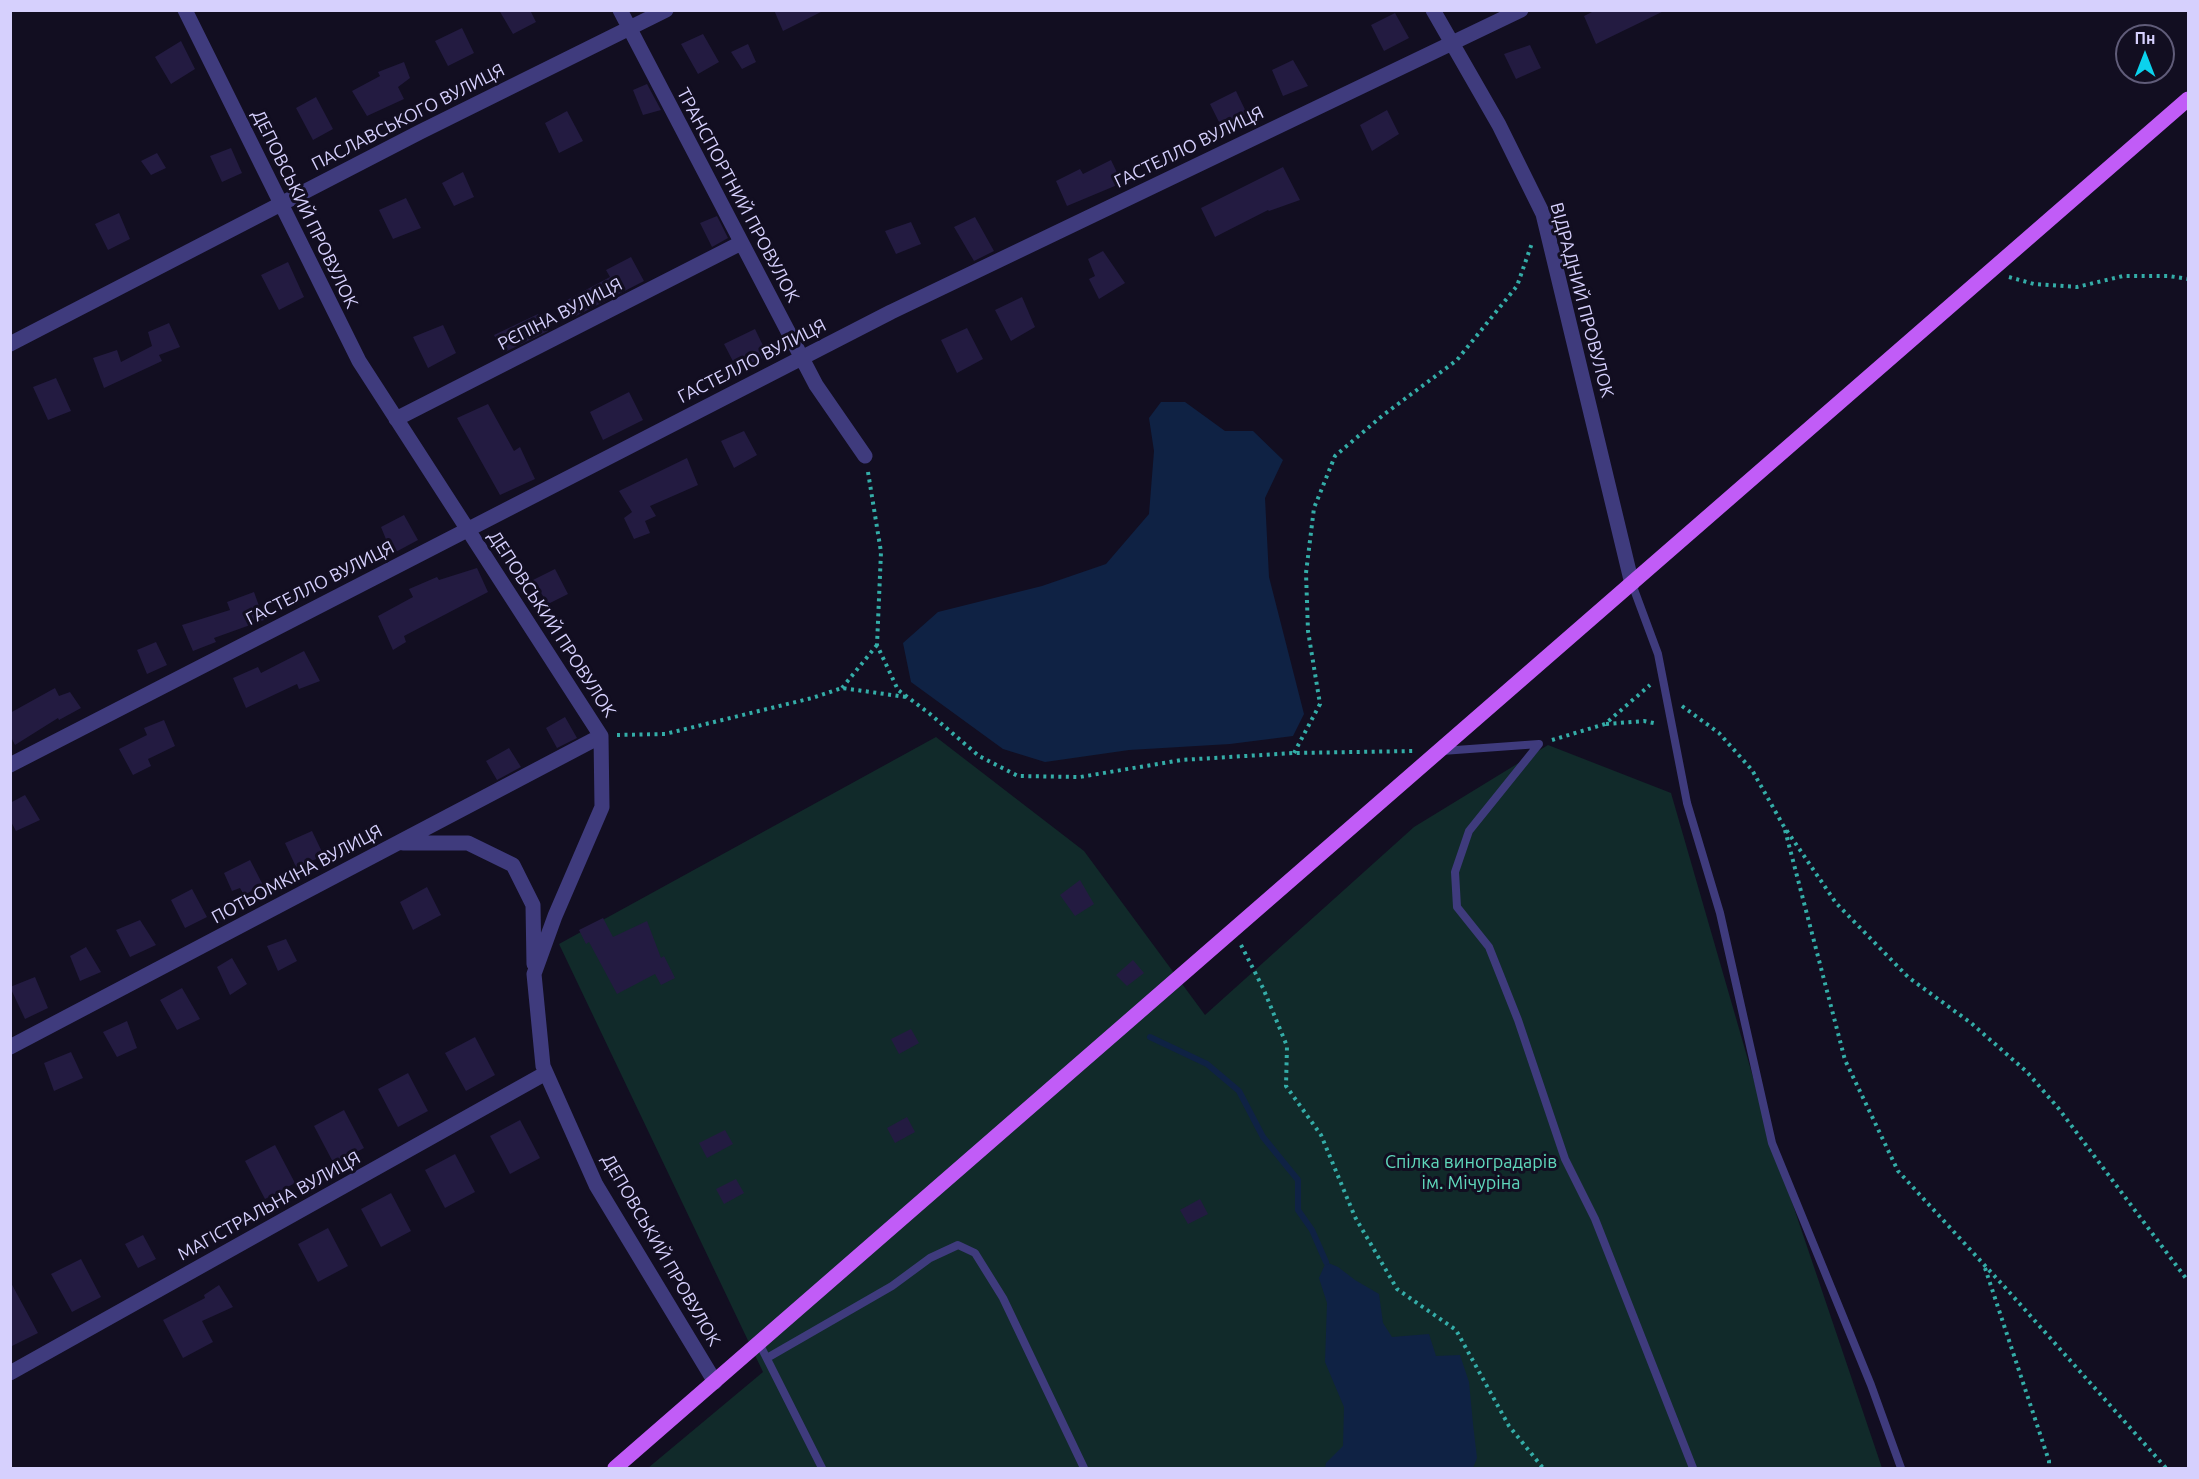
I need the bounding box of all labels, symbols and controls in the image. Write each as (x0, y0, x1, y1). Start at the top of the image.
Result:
north arrow (2115, 24, 2175, 84)
text: Пн (2135, 29, 2155, 47)
street label: ПАСЛАВСЬКОГО ВУЛИЦЯ (308, 59, 508, 175)
street label: ТРАНСПОРТНИЙ ПРОВУЛОК (672, 84, 804, 306)
street label: ГАСТЕЛЛО ВУЛИЦЯ (1111, 101, 1267, 193)
street label: ДЕПОВСЬКИЙ ПРОВУЛОК (247, 106, 363, 312)
street label: ВІДРАДНИЙ ПРОВУЛОК (1546, 200, 1618, 400)
street label: РЄПІНА ВУЛИЦЯ (494, 273, 626, 355)
street label: ГАСТЕЛЛО ВУЛИЦЯ (674, 314, 830, 408)
street label: ДЕПОВСЬКИЙ ПРОВУЛОК (484, 527, 620, 721)
street label: ГАСТЕЛЛО ВУЛИЦЯ (242, 536, 398, 630)
street label: ПОТЬОМКІНА ВУЛИЦЯ (208, 820, 386, 928)
street label: МАГІСТРАЛЬНА ВУЛИЦЯ (174, 1147, 364, 1265)
street label: ДЕПОВСЬКИЙ ПРОВУЛОК (597, 1150, 725, 1350)
park label: Спілка виноградарів ім. Мічуріна (1385, 1151, 1557, 1194)

